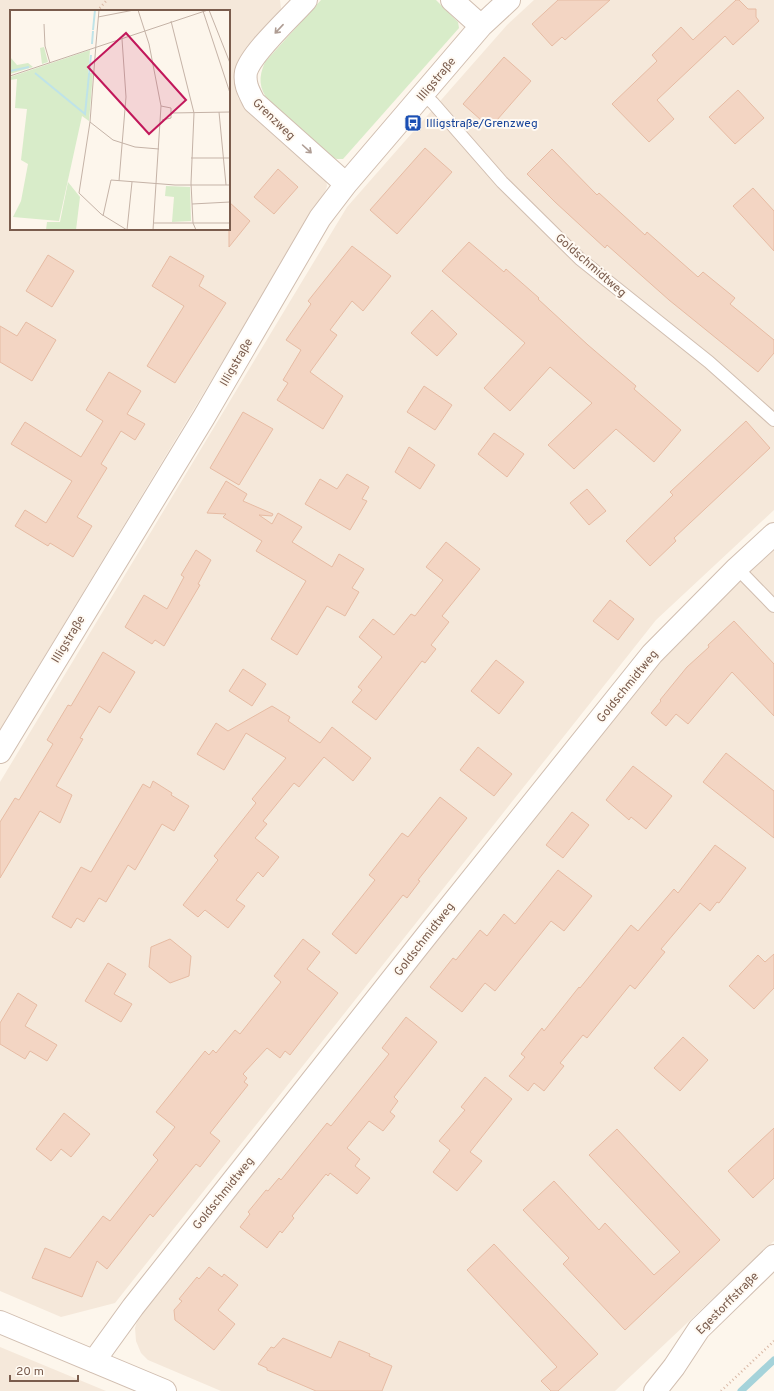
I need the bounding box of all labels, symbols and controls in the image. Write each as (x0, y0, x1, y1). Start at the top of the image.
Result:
inset map (10, 10, 230, 230)
one-way arrow (275, 24, 284, 34)
street label: Illigstraße (414, 54, 460, 105)
street label: Grenzweg (248, 95, 298, 144)
bus stop icon: Illigstraße/Grenzweg (403, 113, 423, 133)
place label: Illigstraße/Grenzweg (426, 116, 538, 132)
one-way arrow (302, 144, 312, 154)
street label: Goldschmidtweg (551, 230, 629, 301)
street label: Illigstraße (217, 336, 257, 389)
street label: Illigstraße (48, 613, 89, 666)
street label: Goldschmidtweg (593, 647, 662, 726)
street label: Goldschmidtweg (391, 899, 459, 980)
street label: Goldschmidtweg (189, 1154, 258, 1233)
street label: Egestorffstraße (693, 1269, 763, 1339)
scale bar (10, 1357, 78, 1383)
text: 20 m (16, 1364, 44, 1380)

